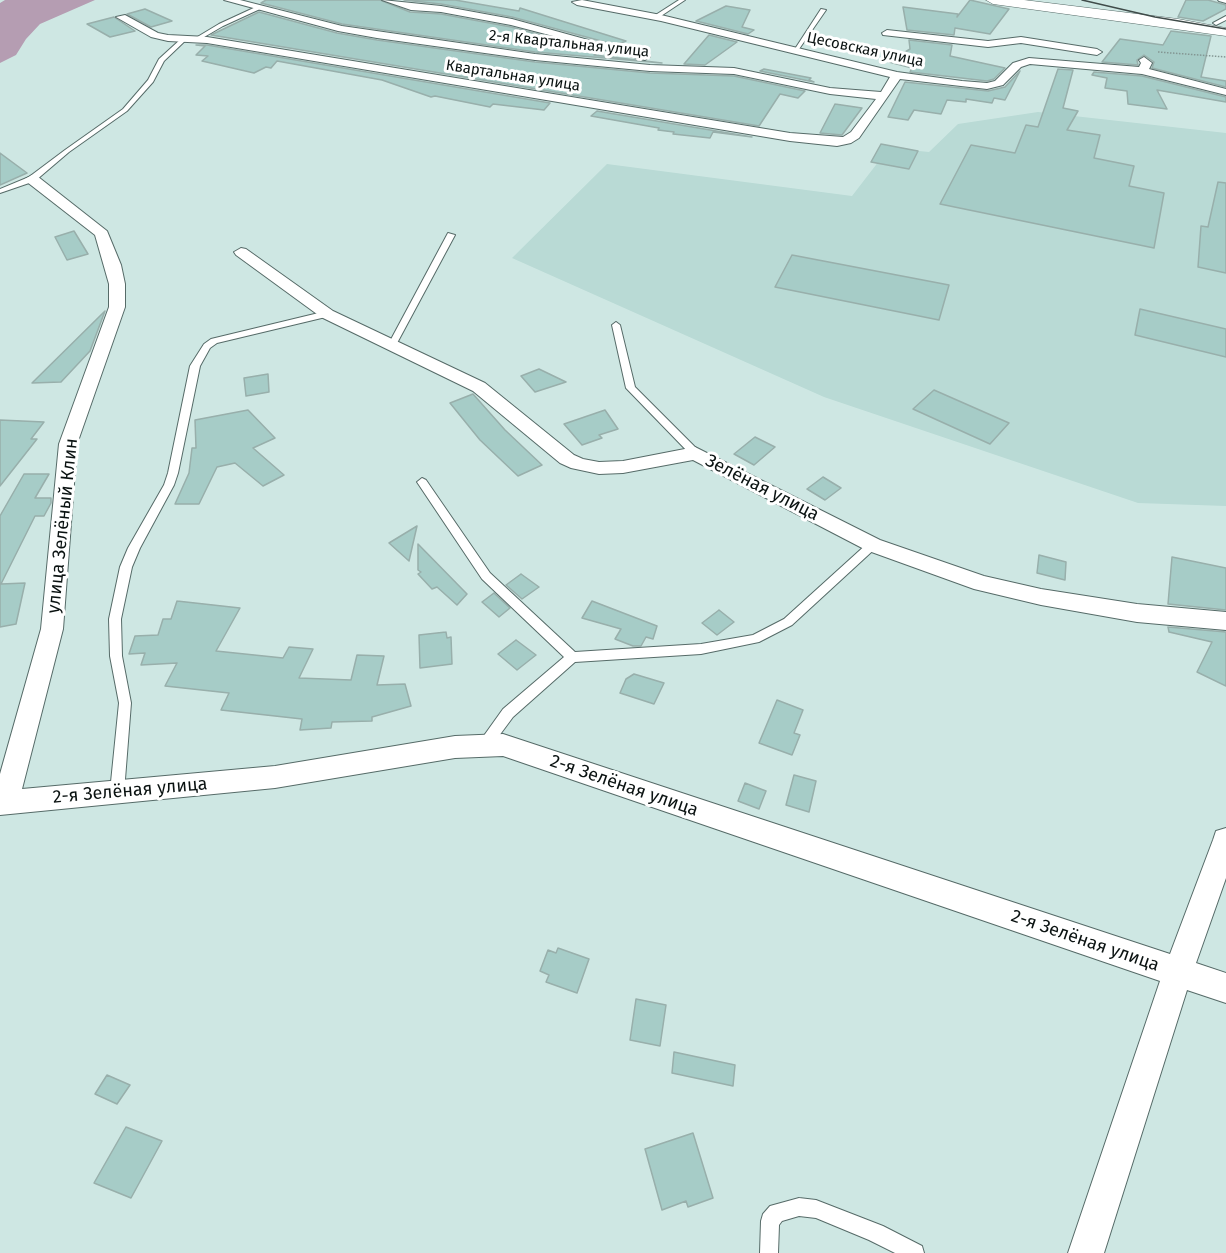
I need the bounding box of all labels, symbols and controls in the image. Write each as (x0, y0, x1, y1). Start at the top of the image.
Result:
street label: 2-я Квартальная улица (488, 27, 650, 61)
street label: Цесовская улица (805, 29, 925, 71)
street label: Квартальная улица (445, 57, 581, 95)
street label: улица Зелёный Клин (43, 437, 83, 615)
street label: Зелёная улица (702, 450, 822, 526)
street label: 2-я Зелёная улица (547, 751, 701, 821)
street label: 2-я Зелёная улица (52, 773, 208, 809)
street label: 2-я Зелёная улица (1008, 906, 1162, 976)

